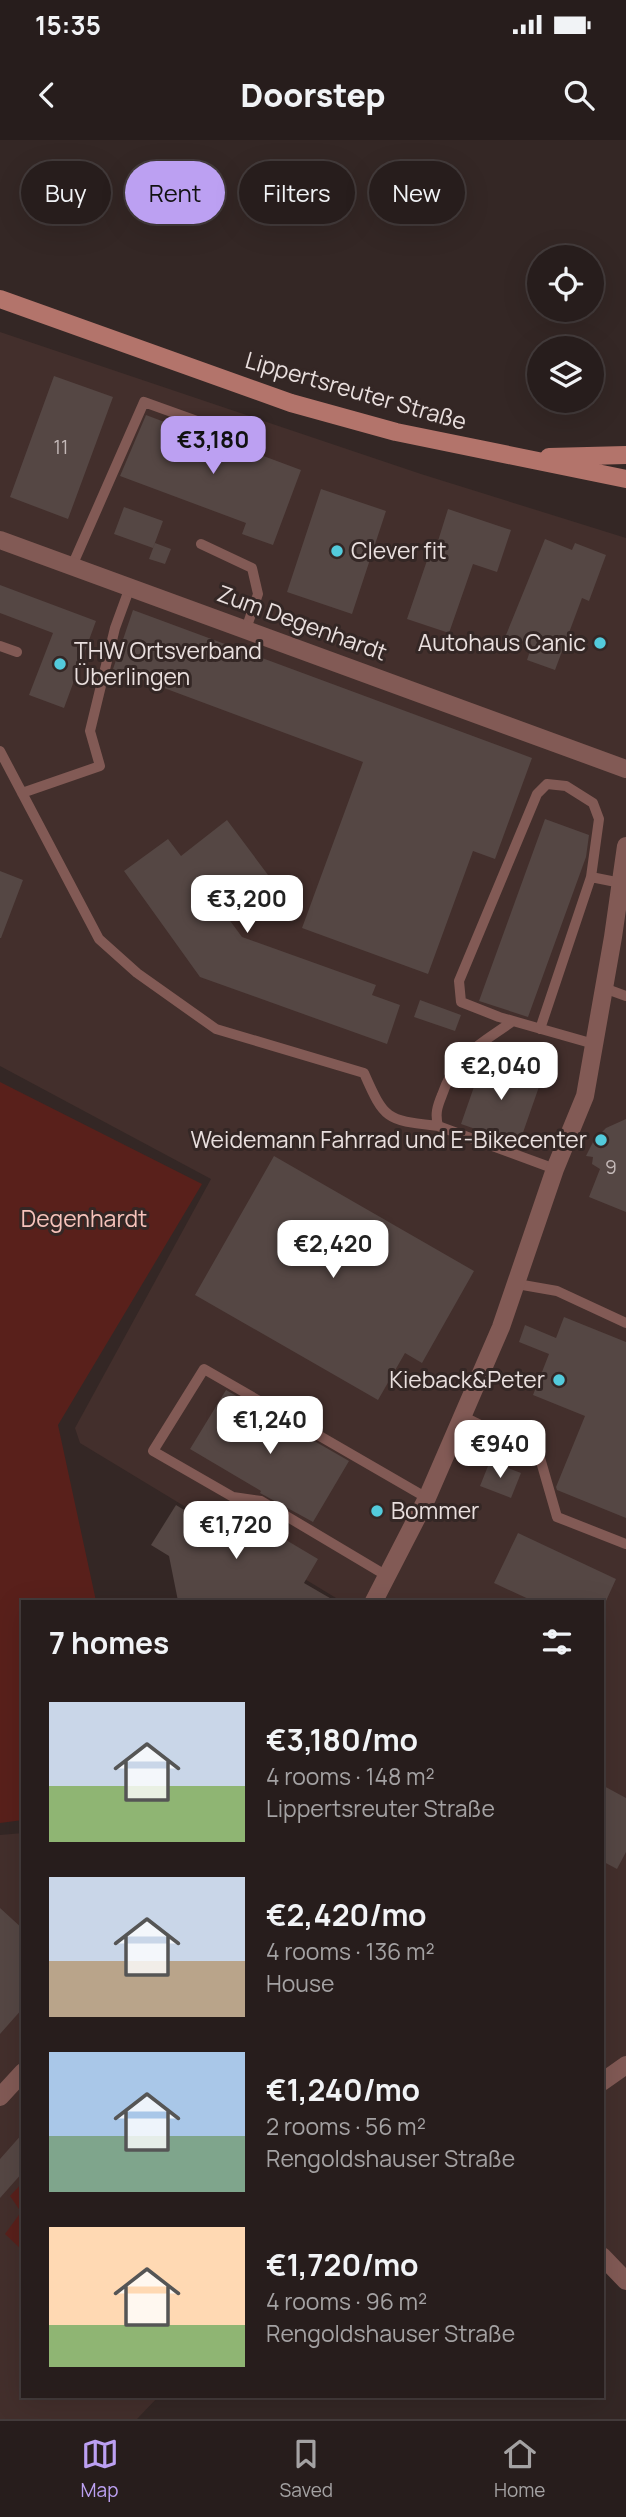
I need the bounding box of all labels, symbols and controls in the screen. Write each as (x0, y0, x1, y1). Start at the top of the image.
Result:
text: 15:35 (35, 7, 101, 43)
text: Doorstep (240, 73, 386, 117)
icon: back (28, 76, 66, 114)
icon: search (560, 76, 598, 114)
chip: Buy (21, 161, 111, 224)
chip: Rent (125, 161, 225, 224)
chip: Filters (239, 161, 355, 224)
chip: New (369, 161, 465, 224)
map controls (527, 245, 604, 413)
button: locate (527, 245, 604, 322)
button: layers (527, 336, 604, 413)
street label: Lippertsreuter Straße (242, 343, 471, 437)
pin: €3,180 (156, 416, 270, 476)
text: €3,180 (177, 423, 249, 455)
house number: 11 (54, 434, 68, 460)
place label: Clever fit (351, 534, 446, 566)
marker: Clever fit (329, 543, 345, 559)
street label: Zum Degenhardt (213, 576, 392, 668)
place label: Autohaus Canic (418, 626, 586, 658)
place label: THW Ortsverband Überlingen (74, 634, 262, 692)
marker: Autohaus Canic (592, 635, 608, 651)
marker: THW Ortsverband Überlingen (52, 656, 68, 672)
pin: €3,200 (190, 876, 304, 935)
text: €3,200 (207, 882, 287, 914)
pin: €2,040 (444, 1042, 558, 1102)
text: €2,040 (461, 1049, 541, 1081)
place label: Weidemann Fahrrad und E-Bikecenter (190, 1123, 587, 1155)
marker: Weidemann Fahrrad und E-Bikecenter (593, 1132, 609, 1148)
house number: 9 (605, 1154, 617, 1180)
park label: Degenhardt (21, 1202, 147, 1234)
pin: €2,420 (276, 1220, 390, 1280)
text: €2,420 (293, 1227, 373, 1259)
place label: Kieback&Peter (389, 1363, 545, 1395)
marker: Kieback&Peter (551, 1372, 567, 1388)
pin: €1,240 (213, 1396, 327, 1456)
text: €1,240 (233, 1403, 307, 1435)
pin: €940 (459, 1420, 541, 1480)
text: €940 (470, 1427, 530, 1459)
place label: Bommer (391, 1494, 479, 1526)
pin: €1,720 (179, 1502, 293, 1561)
marker: Bommer (369, 1503, 385, 1519)
text: €1,720 (200, 1508, 272, 1540)
text: 7 homes (49, 1622, 169, 1663)
icon: filters (538, 1623, 576, 1661)
text: €3,180/mo (266, 1719, 418, 1760)
icon: home (105, 1730, 189, 1814)
text: 4 rooms · 148 m² (266, 1760, 435, 1792)
text: Lippertsreuter Straße (266, 1792, 495, 1824)
text: €2,420/mo (266, 1894, 427, 1935)
icon: home (105, 1905, 189, 1989)
text: 4 rooms · 136 m² (266, 1935, 435, 1967)
text: House (266, 1967, 335, 1999)
text: €1,240/mo (266, 2069, 420, 2110)
icon: home (105, 2080, 189, 2164)
text: 2 rooms · 56 m² (266, 2110, 426, 2142)
text: Rengoldshauser Straße (266, 2142, 515, 2174)
text: €1,720/mo (266, 2244, 418, 2285)
icon: home (105, 2255, 189, 2339)
text: 4 rooms · 96 m² (266, 2285, 427, 2317)
text: Rengoldshauser Straße (266, 2317, 515, 2349)
tab: Map (81, 2435, 119, 2503)
tab: Saved (280, 2435, 333, 2503)
tab: Home (494, 2435, 545, 2503)

